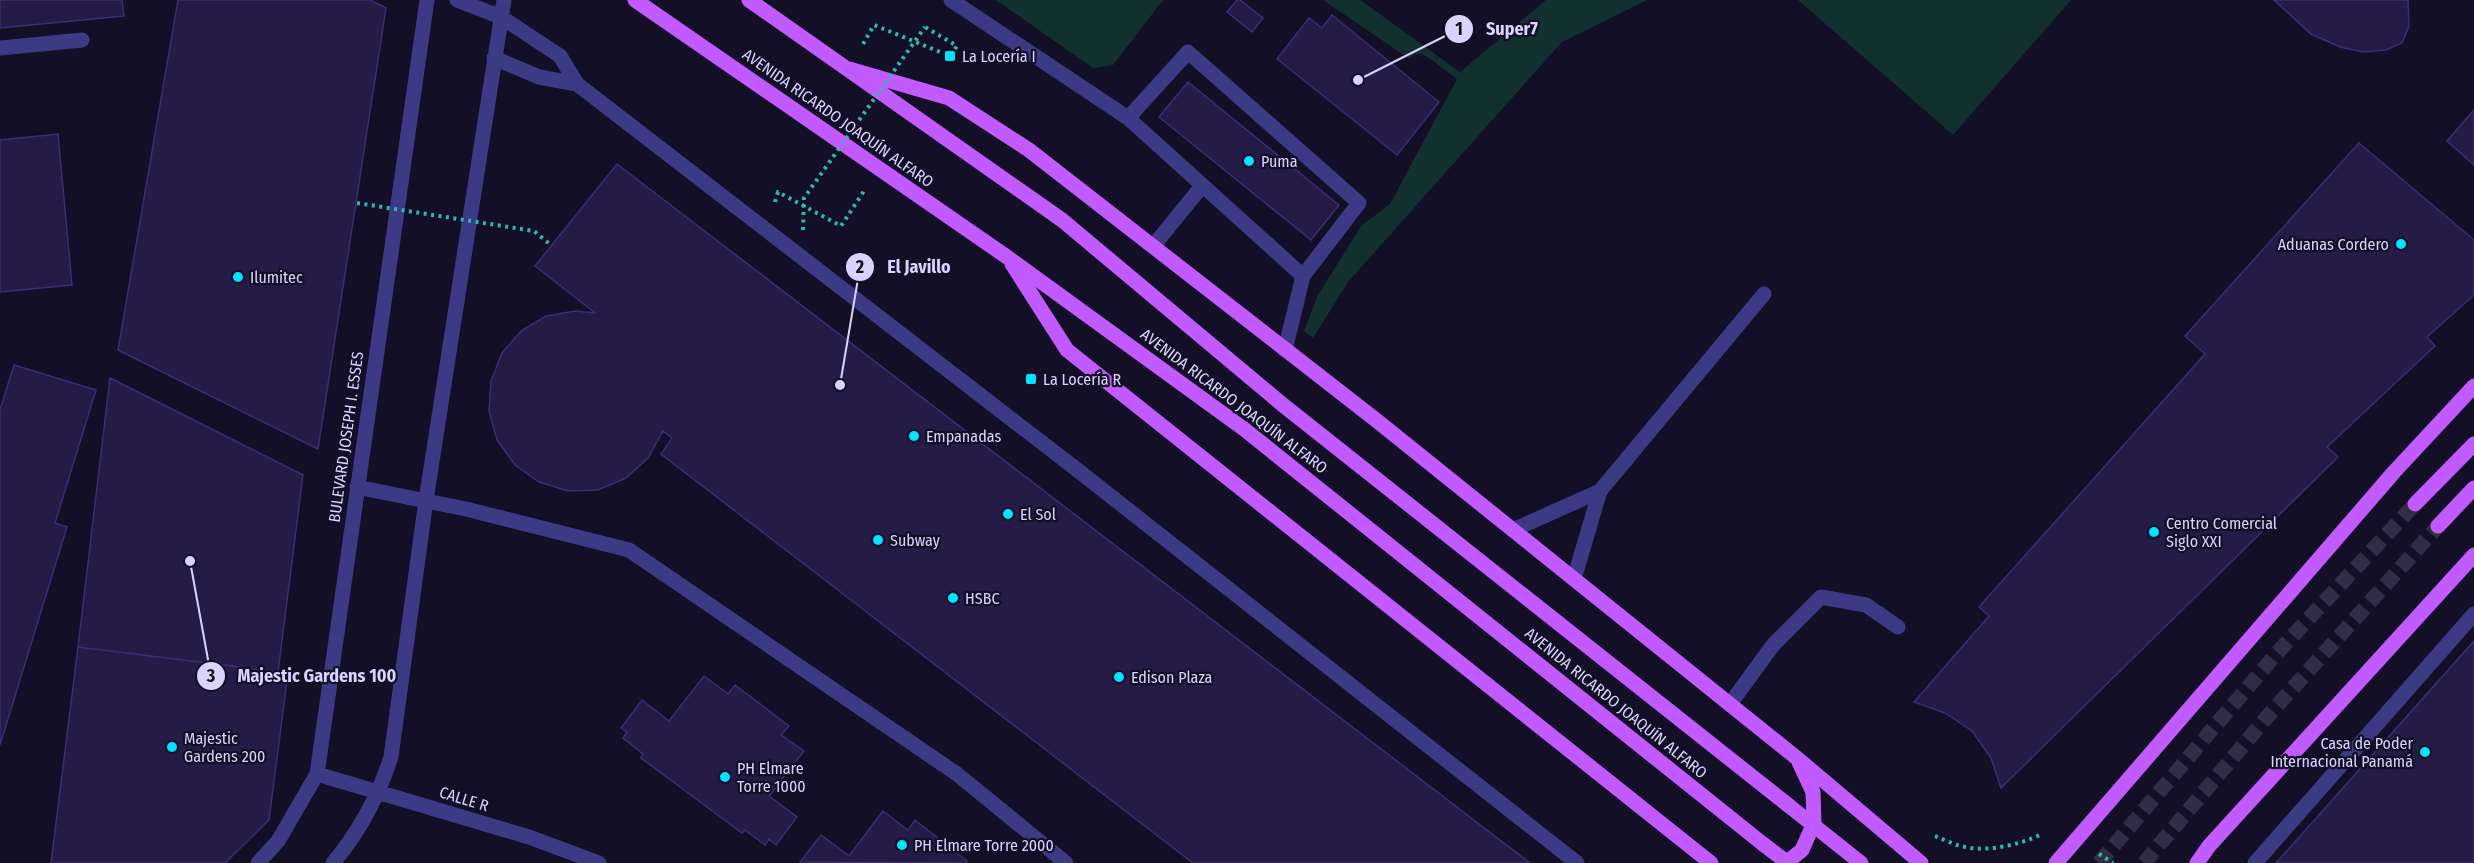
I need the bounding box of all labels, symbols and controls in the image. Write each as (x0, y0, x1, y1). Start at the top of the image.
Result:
callout: Super7 (1444, 11, 1550, 47)
text: 1 (1455, 18, 1463, 40)
text: Super7 (1486, 18, 1538, 40)
street label: AVENIDA RICARDO JOAQUÍN ALFARO (739, 45, 937, 191)
place label: La Locería I (962, 47, 1036, 66)
marker: La Locería I (943, 49, 957, 63)
place label: Puma (1261, 152, 1298, 171)
marker: Puma (1242, 154, 1256, 168)
place label: Aduanas Cordero (2278, 235, 2389, 254)
marker: Aduanas Cordero (2394, 237, 2408, 251)
callout: El Javillo (845, 249, 963, 285)
text: 2 (855, 256, 864, 278)
text: El Javillo (887, 256, 951, 278)
place label: Ilumitec (250, 268, 303, 287)
marker: Ilumitec (231, 270, 245, 284)
street label: AVENIDA RICARDO JOAQUÍN ALFARO (1137, 325, 1331, 477)
street label: BULEVARD JOSEPH I. ESSES (325, 350, 367, 524)
place label: La Locería R (1043, 370, 1121, 389)
marker: La Locería R (1024, 372, 1038, 386)
place label: Empanadas (926, 427, 1001, 446)
marker: Empanadas (907, 429, 921, 443)
place label: El Sol (1020, 505, 1056, 524)
marker: El Sol (1001, 507, 1015, 521)
place label: Centro Comercial Siglo XXI (2166, 514, 2277, 551)
marker: Centro Comercial Siglo XXI (2147, 525, 2161, 539)
place label: Subway (890, 531, 941, 550)
marker: Subway (871, 533, 885, 547)
place label: HSBC (965, 589, 1000, 608)
marker: HSBC (946, 591, 960, 605)
street label: AVENIDA RICARDO JOAQUÍN ALFARO (1521, 624, 1711, 782)
callout: Majestic Gardens 100 (196, 658, 409, 694)
text: 3 (206, 665, 216, 687)
text: Majestic Gardens 100 (238, 665, 397, 687)
place label: Edison Plaza (1131, 668, 1213, 687)
marker: Edison Plaza (1112, 670, 1126, 684)
place label: Majestic Gardens 200 (184, 729, 265, 766)
place label: Casa de Poder Internacional Panamá (2270, 734, 2413, 771)
marker: Majestic Gardens 200 (165, 740, 179, 754)
marker: Casa de Poder Internacional Panamá (2418, 745, 2432, 759)
place label: PH Elmare Torre 1000 (737, 759, 806, 796)
marker: PH Elmare Torre 1000 (718, 770, 732, 784)
street label: CALLE R (437, 783, 491, 816)
place label: PH Elmare Torre 2000 (914, 836, 1054, 855)
marker: PH Elmare Torre 2000 (895, 838, 909, 852)

